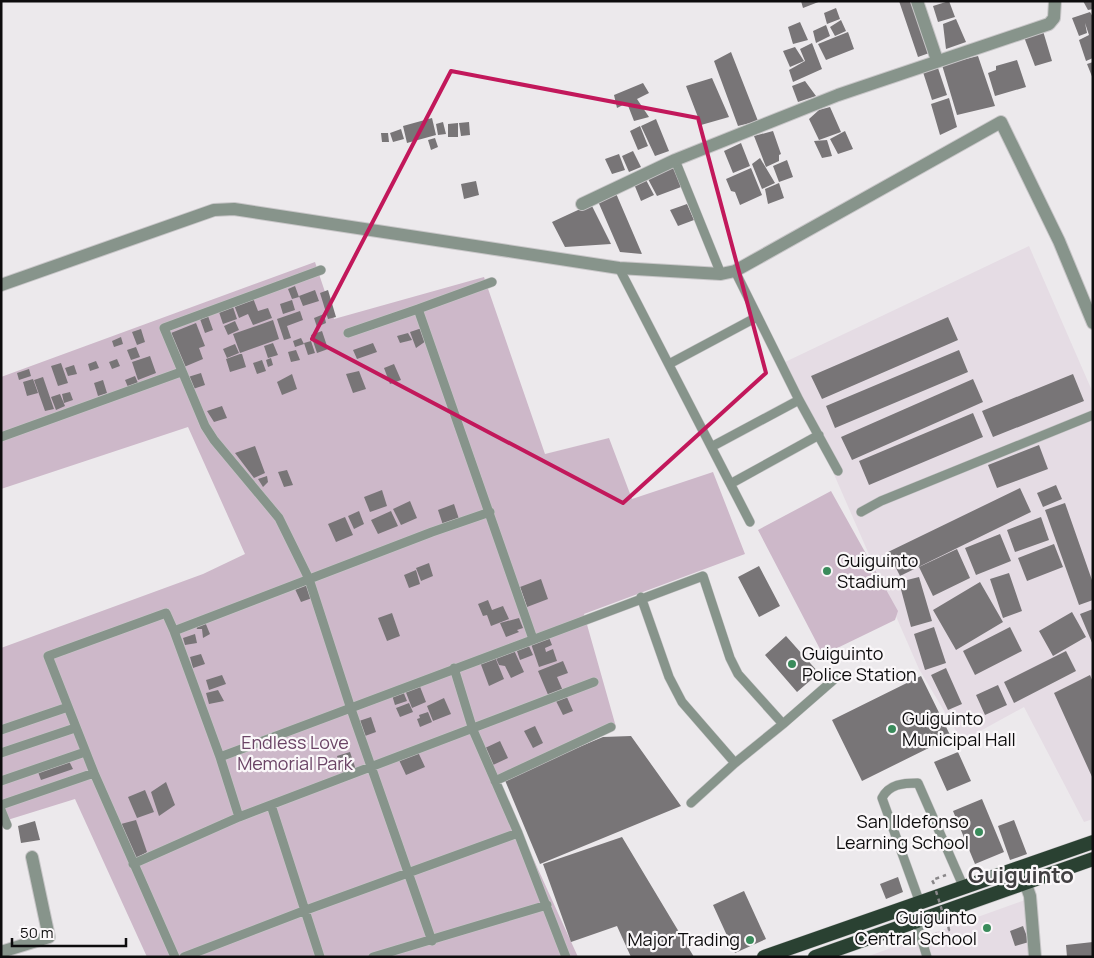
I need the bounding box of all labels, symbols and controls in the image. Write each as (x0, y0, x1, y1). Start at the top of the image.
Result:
place label: Guiguinto Stadium (837, 548, 918, 593)
marker: Guiguinto Stadium (821, 565, 833, 577)
place label: Guiguinto Police Station (802, 641, 917, 686)
marker: Guiguinto Police Station (786, 658, 798, 670)
place label: Guiguinto Municipal Hall (902, 706, 1016, 751)
marker: Guiguinto Municipal Hall (886, 723, 898, 735)
park label: Endless Love Memorial Park (237, 730, 354, 775)
place label: San Ildefonso Learning School (836, 809, 969, 854)
marker: San Ildefonso Learning School (973, 826, 985, 838)
district label: Guiguinto (968, 860, 1074, 890)
place label: Guiguinto Central School (855, 905, 977, 950)
scale bar (12, 916, 126, 948)
text: 50 m (20, 922, 54, 943)
marker: Guiguinto Central School (981, 922, 993, 934)
place label: Major Trading (627, 927, 740, 951)
marker: Major Trading (744, 934, 756, 946)

